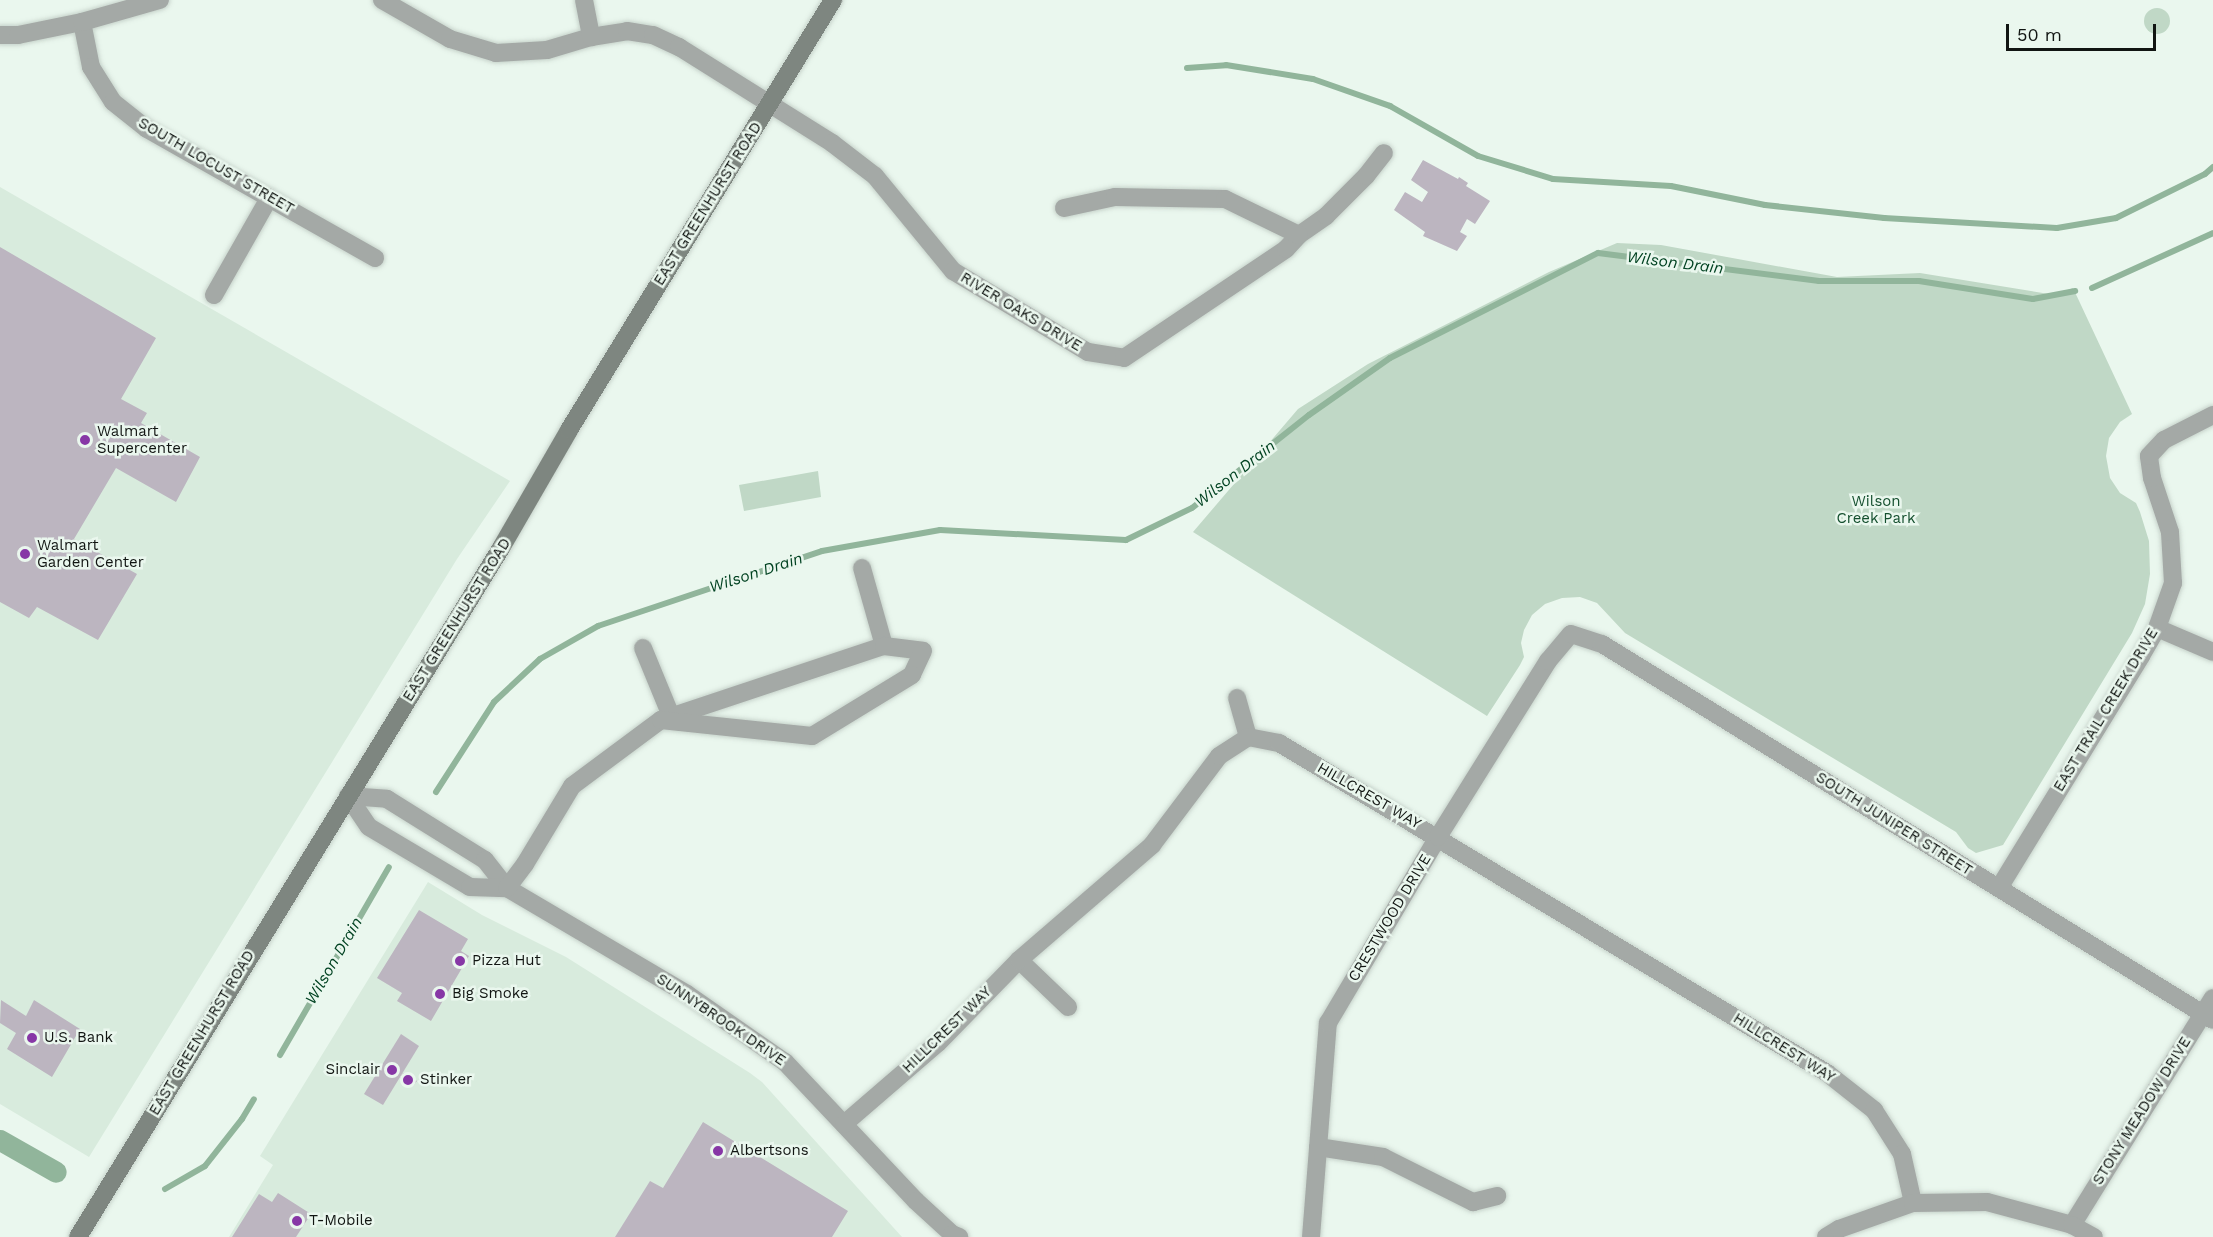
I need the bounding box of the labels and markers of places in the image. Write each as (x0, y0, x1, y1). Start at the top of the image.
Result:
place label: Walmart Supercenter (97, 422, 187, 457)
marker: Walmart Supercenter (78, 433, 92, 447)
place label: Walmart Garden Center (37, 536, 144, 571)
marker: Walmart Garden Center (18, 547, 32, 561)
place label: Pizza Hut (472, 952, 541, 970)
marker: Pizza Hut (453, 954, 467, 968)
place label: Big Smoke (452, 985, 529, 1003)
marker: Big Smoke (433, 987, 447, 1001)
place label: U.S. Bank (44, 1029, 113, 1047)
marker: U.S. Bank (25, 1031, 39, 1045)
place label: Sinclair (326, 1061, 380, 1079)
marker: Sinclair (385, 1063, 399, 1077)
place label: Stinker (420, 1071, 472, 1089)
marker: Stinker (401, 1073, 415, 1087)
place label: Albertsons (730, 1142, 809, 1160)
marker: Albertsons (711, 1144, 725, 1158)
place label: T-Mobile (309, 1212, 373, 1230)
marker: T-Mobile (290, 1214, 304, 1228)

